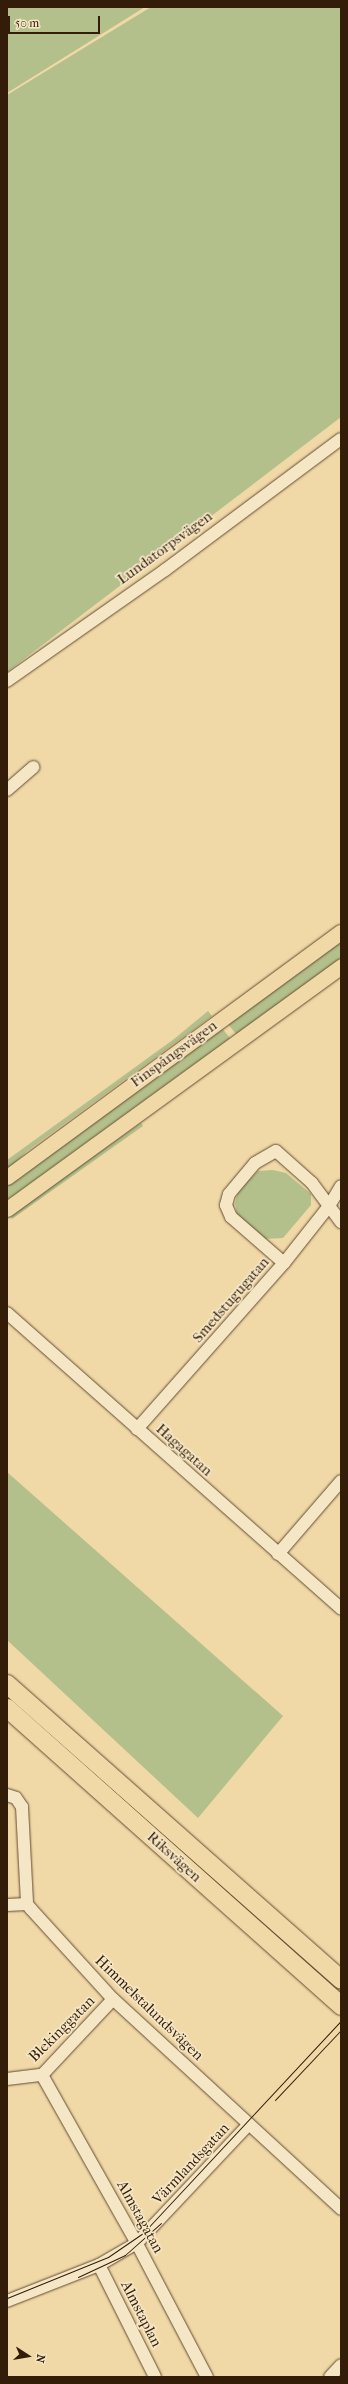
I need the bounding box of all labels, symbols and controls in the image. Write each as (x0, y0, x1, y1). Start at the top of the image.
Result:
scale bar (10, 8, 102, 34)
text: 50 m (15, 16, 39, 30)
street label: Lundatorpsvägen (114, 508, 216, 588)
street label: Finspångsvägen (127, 1017, 221, 1091)
street label: Smedstugugatan (189, 1253, 273, 1347)
street label: Hagagatan (152, 1420, 216, 1480)
street label: Riksvägen (143, 1828, 205, 1886)
street label: Himmelstalundsvägen (91, 1952, 207, 2064)
street label: Blekinggatan (25, 1992, 99, 2066)
street label: Värmlandsgatan (149, 2120, 233, 2208)
street label: Almstagatan (113, 2178, 167, 2256)
street label: Almstaplan (117, 2278, 165, 2350)
north arrow (8, 2336, 48, 2376)
text: N (33, 2353, 47, 2364)

